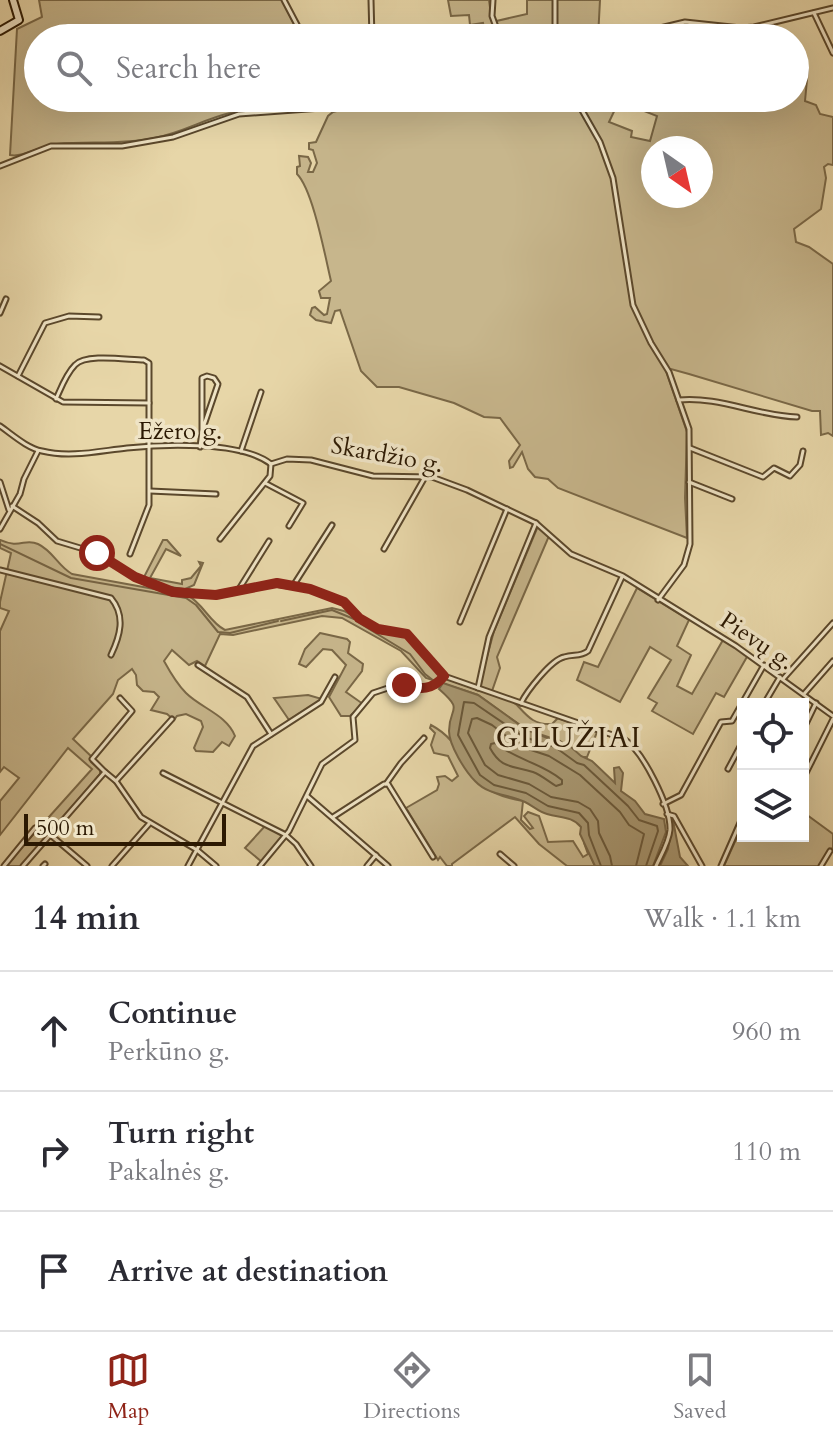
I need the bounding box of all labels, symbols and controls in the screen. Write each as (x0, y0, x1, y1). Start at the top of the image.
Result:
search box (24, 24, 809, 112)
icon: search (52, 46, 96, 90)
text: Search here (116, 48, 261, 89)
north arrow (641, 136, 713, 208)
street label: Ežero g. (138, 415, 222, 448)
street label: Skardžio g. (328, 429, 446, 481)
route start (79, 535, 115, 571)
street label: Pievų g. (713, 604, 801, 678)
route end (386, 667, 422, 703)
map controls (737, 698, 809, 842)
button: locate (737, 698, 809, 770)
district label: GILUŽIAI (496, 719, 642, 757)
button: layers (737, 770, 809, 842)
scale bar (24, 810, 226, 846)
text: 500 m (36, 813, 94, 843)
text: 14 min (32, 895, 140, 941)
text: Walk · 1.1 km (644, 901, 801, 936)
text: Continue (108, 993, 237, 1034)
icon: ahead (32, 1009, 76, 1053)
text: 960 m (732, 1014, 801, 1049)
text: Perkūno g. (108, 1034, 230, 1069)
text: Turn right (108, 1113, 254, 1154)
icon: right (32, 1129, 76, 1173)
text: 110 m (732, 1134, 801, 1169)
text: Pakalnės g. (108, 1154, 230, 1189)
icon: arrive (32, 1249, 76, 1293)
text: Arrive at destination (108, 1251, 388, 1292)
tab: Map (106, 1348, 150, 1426)
tab: Directions (363, 1348, 460, 1426)
tab: Saved (673, 1348, 727, 1426)

